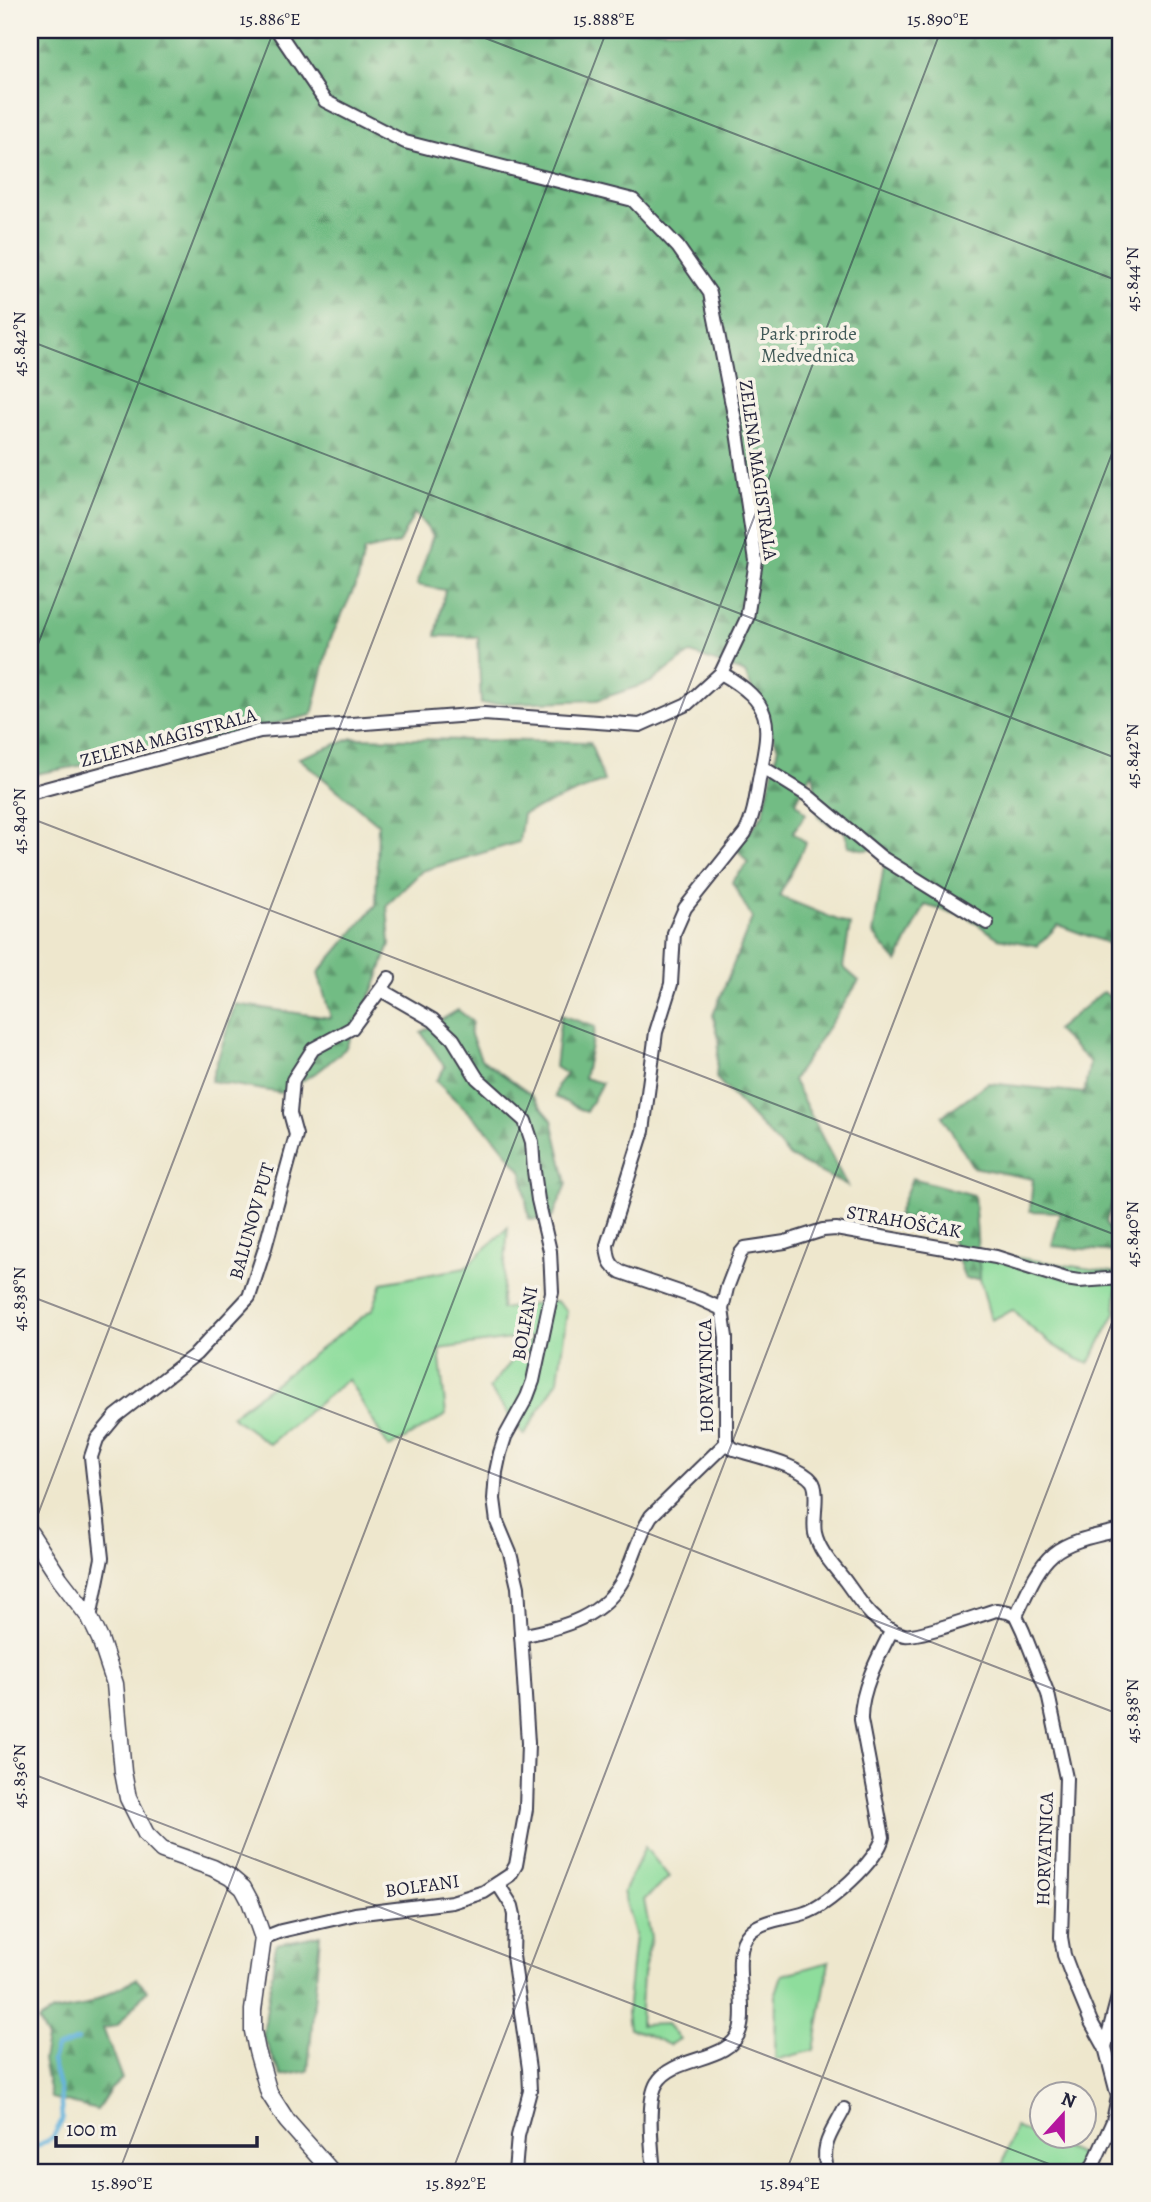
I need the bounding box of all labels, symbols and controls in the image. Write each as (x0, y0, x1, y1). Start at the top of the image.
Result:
text: 15.886°E (239, 7, 301, 31)
text: 15.888°E (573, 7, 635, 31)
text: 15.890°E (907, 7, 969, 31)
text: 45.844°N (1120, 247, 1144, 311)
text: 45.842°N (7, 311, 31, 377)
park label: Park prirode Medvednica (759, 321, 857, 369)
street label: ZELENA MAGISTRALA (732, 378, 784, 563)
street label: ZELENA MAGISTRALA (77, 702, 260, 774)
text: 45.842°N (1120, 723, 1144, 789)
text: 45.840°N (7, 788, 31, 854)
street label: BALUNOV PUT (223, 1159, 281, 1283)
street label: STRAHOŠČAK (845, 1199, 963, 1245)
text: 45.840°N (1120, 1201, 1144, 1267)
text: 45.838°N (7, 1267, 31, 1331)
street label: BOLFANI (506, 1284, 544, 1362)
street label: HORVATNICA (692, 1318, 720, 1433)
text: 45.838°N (1120, 1679, 1144, 1743)
text: 45.836°N (7, 1744, 31, 1808)
street label: HORVATNICA (1030, 1791, 1060, 1906)
street label: BOLFANI (383, 1868, 461, 1904)
north arrow (1028, 2080, 1098, 2150)
text: N (1058, 2085, 1080, 2115)
scale bar (56, 2104, 257, 2148)
text: 100 m (66, 2115, 117, 2143)
text: 15.890°E (91, 2171, 153, 2195)
text: 15.892°E (426, 2171, 486, 2195)
text: 15.894°E (760, 2171, 820, 2195)

